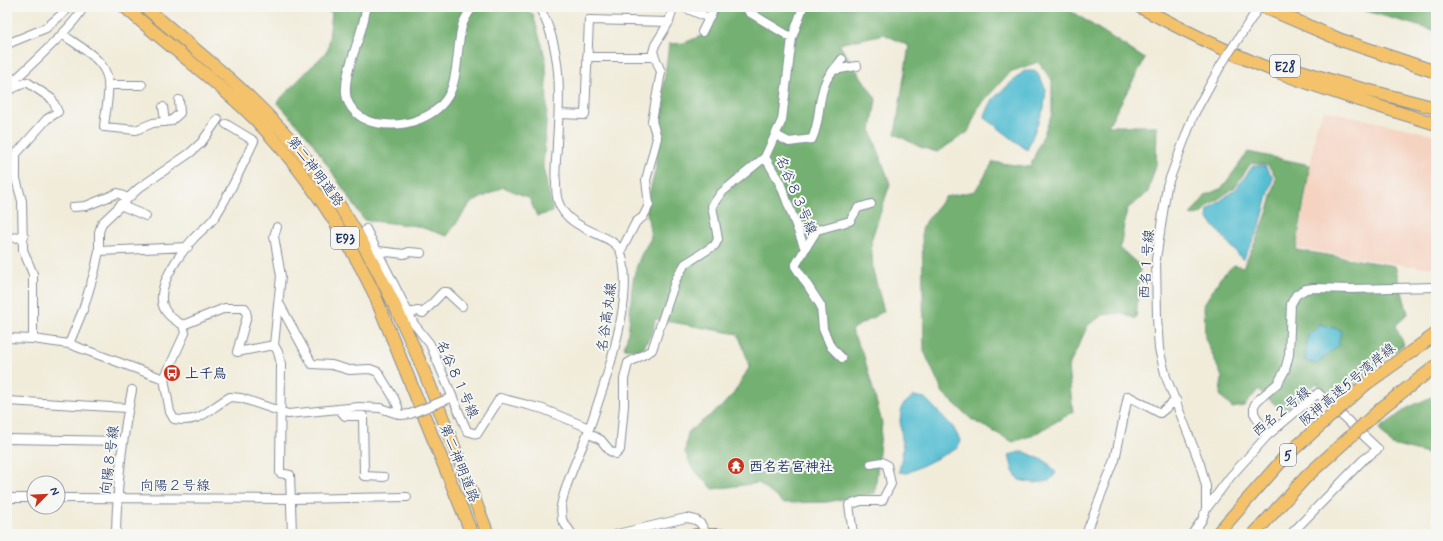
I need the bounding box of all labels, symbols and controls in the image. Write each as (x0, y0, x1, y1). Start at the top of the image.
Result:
road number: E28 (1270, 55, 1300, 77)
street label: 第二神明道路 (283, 133, 348, 211)
street label: 名谷８３号線 (771, 153, 821, 238)
road number: E93 (331, 227, 359, 249)
street label: 西名１号線 (1136, 229, 1158, 300)
street label: 名谷高丸線 (593, 281, 621, 353)
street label: 名谷８１号線 (432, 337, 482, 421)
street label: 阪神高速5号湾岸線 (1296, 339, 1400, 430)
bus stop icon: 上千鳥 (162, 363, 182, 383)
place label: 上千鳥 (185, 365, 227, 383)
street label: 西名２号線 (1249, 383, 1314, 441)
street label: 第二神明道路 (435, 421, 483, 506)
street label: 向陽８号線 (97, 424, 123, 496)
road number: 5 (1280, 444, 1296, 466)
temple icon: 西名若宮神社 (726, 456, 746, 476)
place label: 西名若宮神社 (749, 458, 833, 476)
north arrow (26, 475, 66, 515)
street label: 向陽２号線 (140, 477, 210, 495)
text: N (46, 485, 62, 498)

